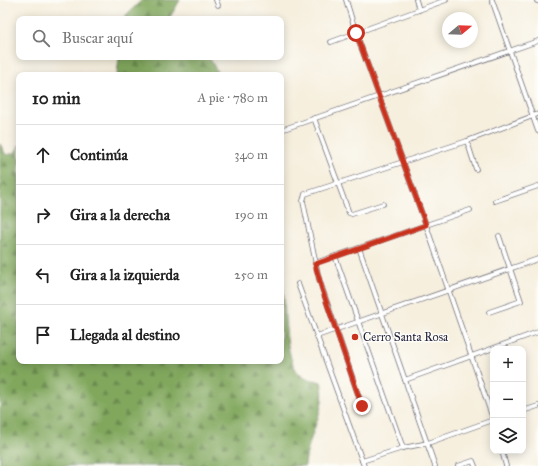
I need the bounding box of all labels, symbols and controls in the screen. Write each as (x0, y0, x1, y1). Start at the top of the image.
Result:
north arrow (442, 12, 478, 48)
search box (16, 16, 284, 60)
route start (347, 24, 365, 42)
icon: search (30, 27, 52, 49)
text: Buscar aquí (62, 29, 133, 47)
text: 10 min (32, 88, 80, 109)
text: A pie · 780 m (197, 90, 268, 106)
icon: ahead (32, 144, 54, 166)
text: Continúa (70, 146, 128, 164)
text: 340 m (234, 147, 268, 163)
icon: right (32, 204, 54, 226)
text: Gira a la derecha (70, 206, 170, 224)
text: 190 m (235, 207, 268, 223)
icon: left (32, 264, 54, 286)
text: Gira a la izquierda (70, 266, 179, 284)
text: 250 m (234, 267, 268, 283)
icon: arrive (32, 324, 54, 346)
text: Llegada al destino (70, 326, 180, 344)
place label: Cerro Santa Rosa (363, 330, 449, 344)
marker: Cerro Santa Rosa (350, 332, 360, 342)
map controls (490, 346, 526, 454)
button: + (490, 346, 526, 382)
button: − (490, 382, 526, 418)
route end (353, 397, 371, 415)
button: layers (490, 418, 526, 454)

